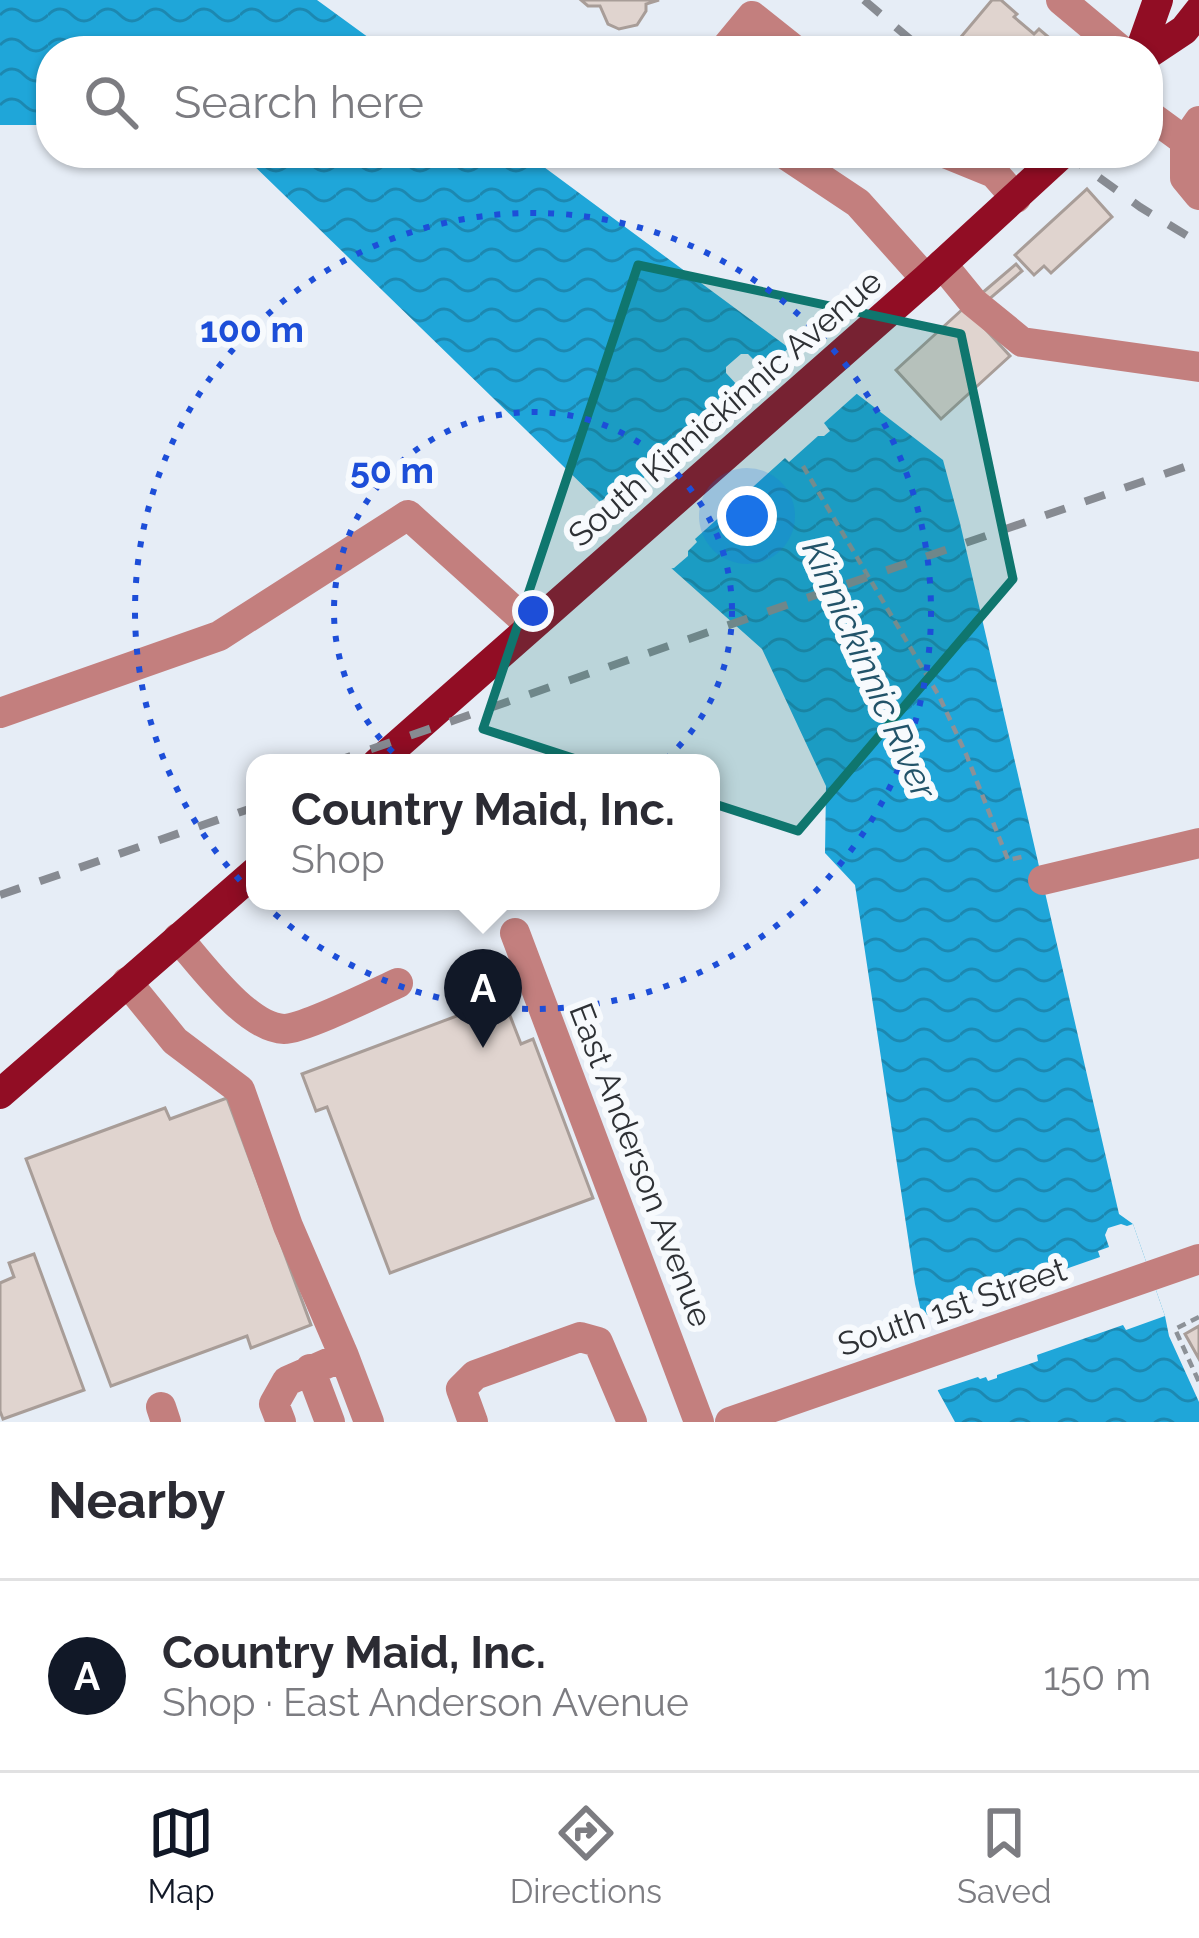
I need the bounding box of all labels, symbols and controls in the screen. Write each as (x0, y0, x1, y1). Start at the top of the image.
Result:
search box (36, 36, 1163, 168)
icon: search (78, 69, 144, 135)
text: Search here (174, 76, 424, 129)
street label: South Kinnickinnic Avenue (561, 261, 889, 555)
text: 100 m (200, 308, 304, 350)
text: 50 m (350, 449, 434, 491)
your location (717, 486, 777, 546)
water label: Kinnickinnic River (794, 533, 946, 806)
centre of rings (512, 590, 554, 632)
popup (246, 754, 720, 910)
text: Country Maid, Inc. (291, 783, 675, 836)
text: Shop (291, 836, 385, 882)
pin: A (444, 949, 522, 1048)
street label: East Anderson Avenue (561, 998, 721, 1332)
street label: South 1st Street (833, 1250, 1071, 1364)
text: Nearby (48, 1470, 225, 1530)
text: Country Maid, Inc. (162, 1626, 546, 1679)
text: A (74, 1653, 100, 1699)
text: 150 m (1043, 1653, 1151, 1699)
text: Shop · East Anderson Avenue (162, 1679, 689, 1725)
tab: Map (148, 1800, 215, 1911)
tab: Directions (510, 1800, 662, 1911)
tab: Saved (957, 1800, 1051, 1911)

